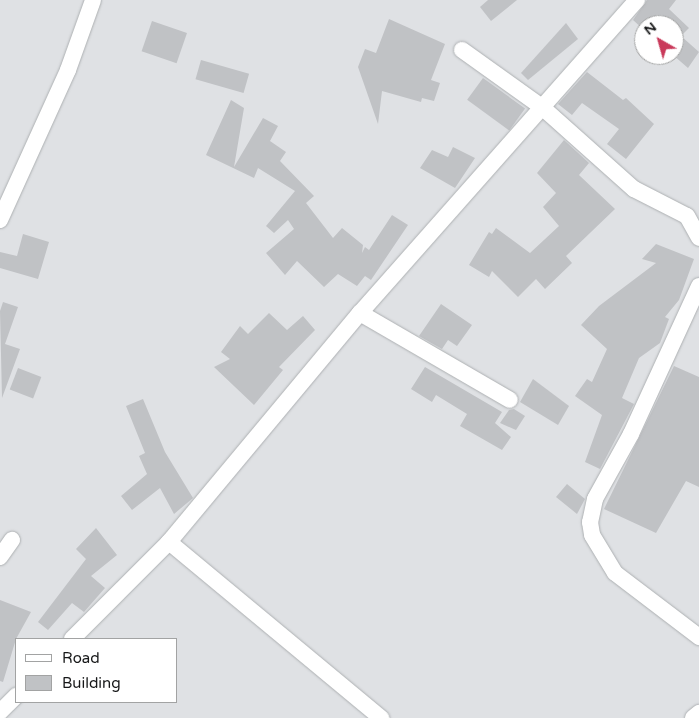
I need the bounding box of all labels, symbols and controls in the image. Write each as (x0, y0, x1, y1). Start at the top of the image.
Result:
north arrow (634, 15, 684, 65)
text: N (640, 18, 660, 39)
legend (15, 638, 178, 703)
text: Road (62, 649, 100, 667)
text: Building (62, 674, 121, 692)

